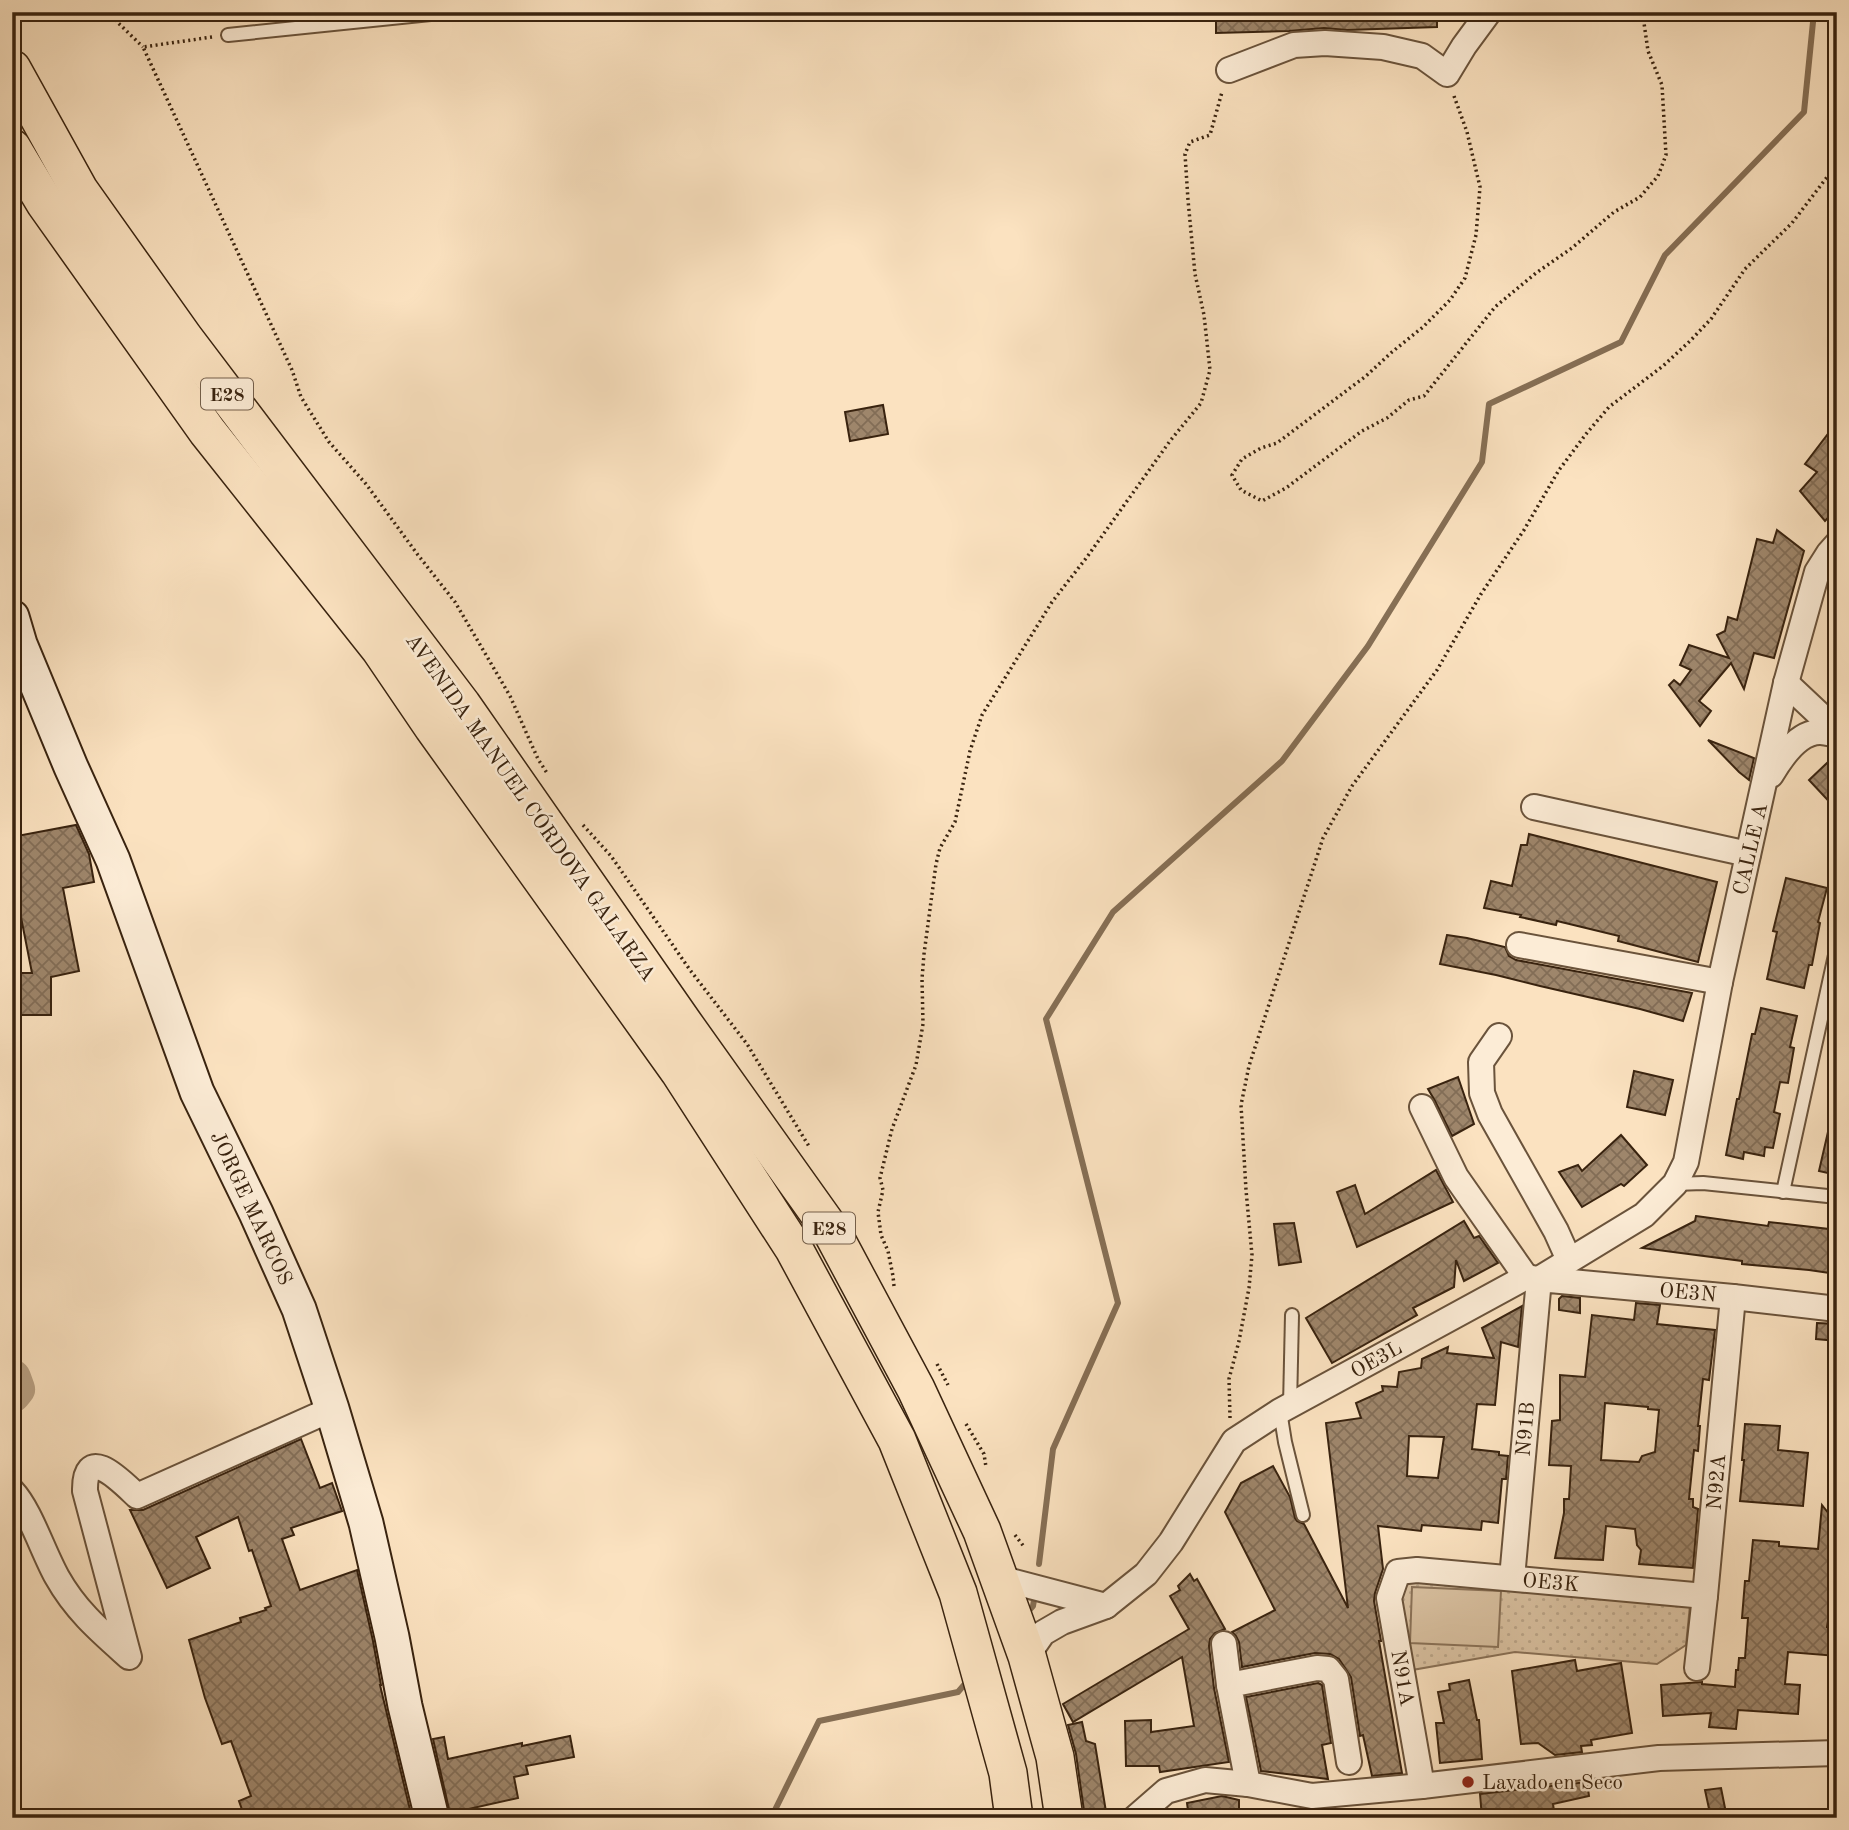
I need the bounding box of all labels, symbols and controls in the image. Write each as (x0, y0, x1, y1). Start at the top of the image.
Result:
road number: E28 (201, 378, 253, 410)
street label: AVENIDA MANUEL CÓRDOVA GALARZA (401, 627, 663, 986)
street label: CALLE A (1731, 801, 1772, 897)
street label: JORGE MARCOS (206, 1128, 295, 1289)
road number: E28 (803, 1212, 855, 1244)
street label: OE3N (1658, 1281, 1717, 1306)
street label: OE3L (1347, 1338, 1406, 1383)
street label: N91B (1514, 1401, 1539, 1457)
street label: N92A (1705, 1453, 1730, 1511)
street label: OE3K (1521, 1571, 1580, 1596)
street label: N91A (1386, 1649, 1417, 1708)
place label: Lavado en Seco (1482, 1773, 1623, 1794)
marker: Lavado en Seco (1460, 1774, 1476, 1790)

